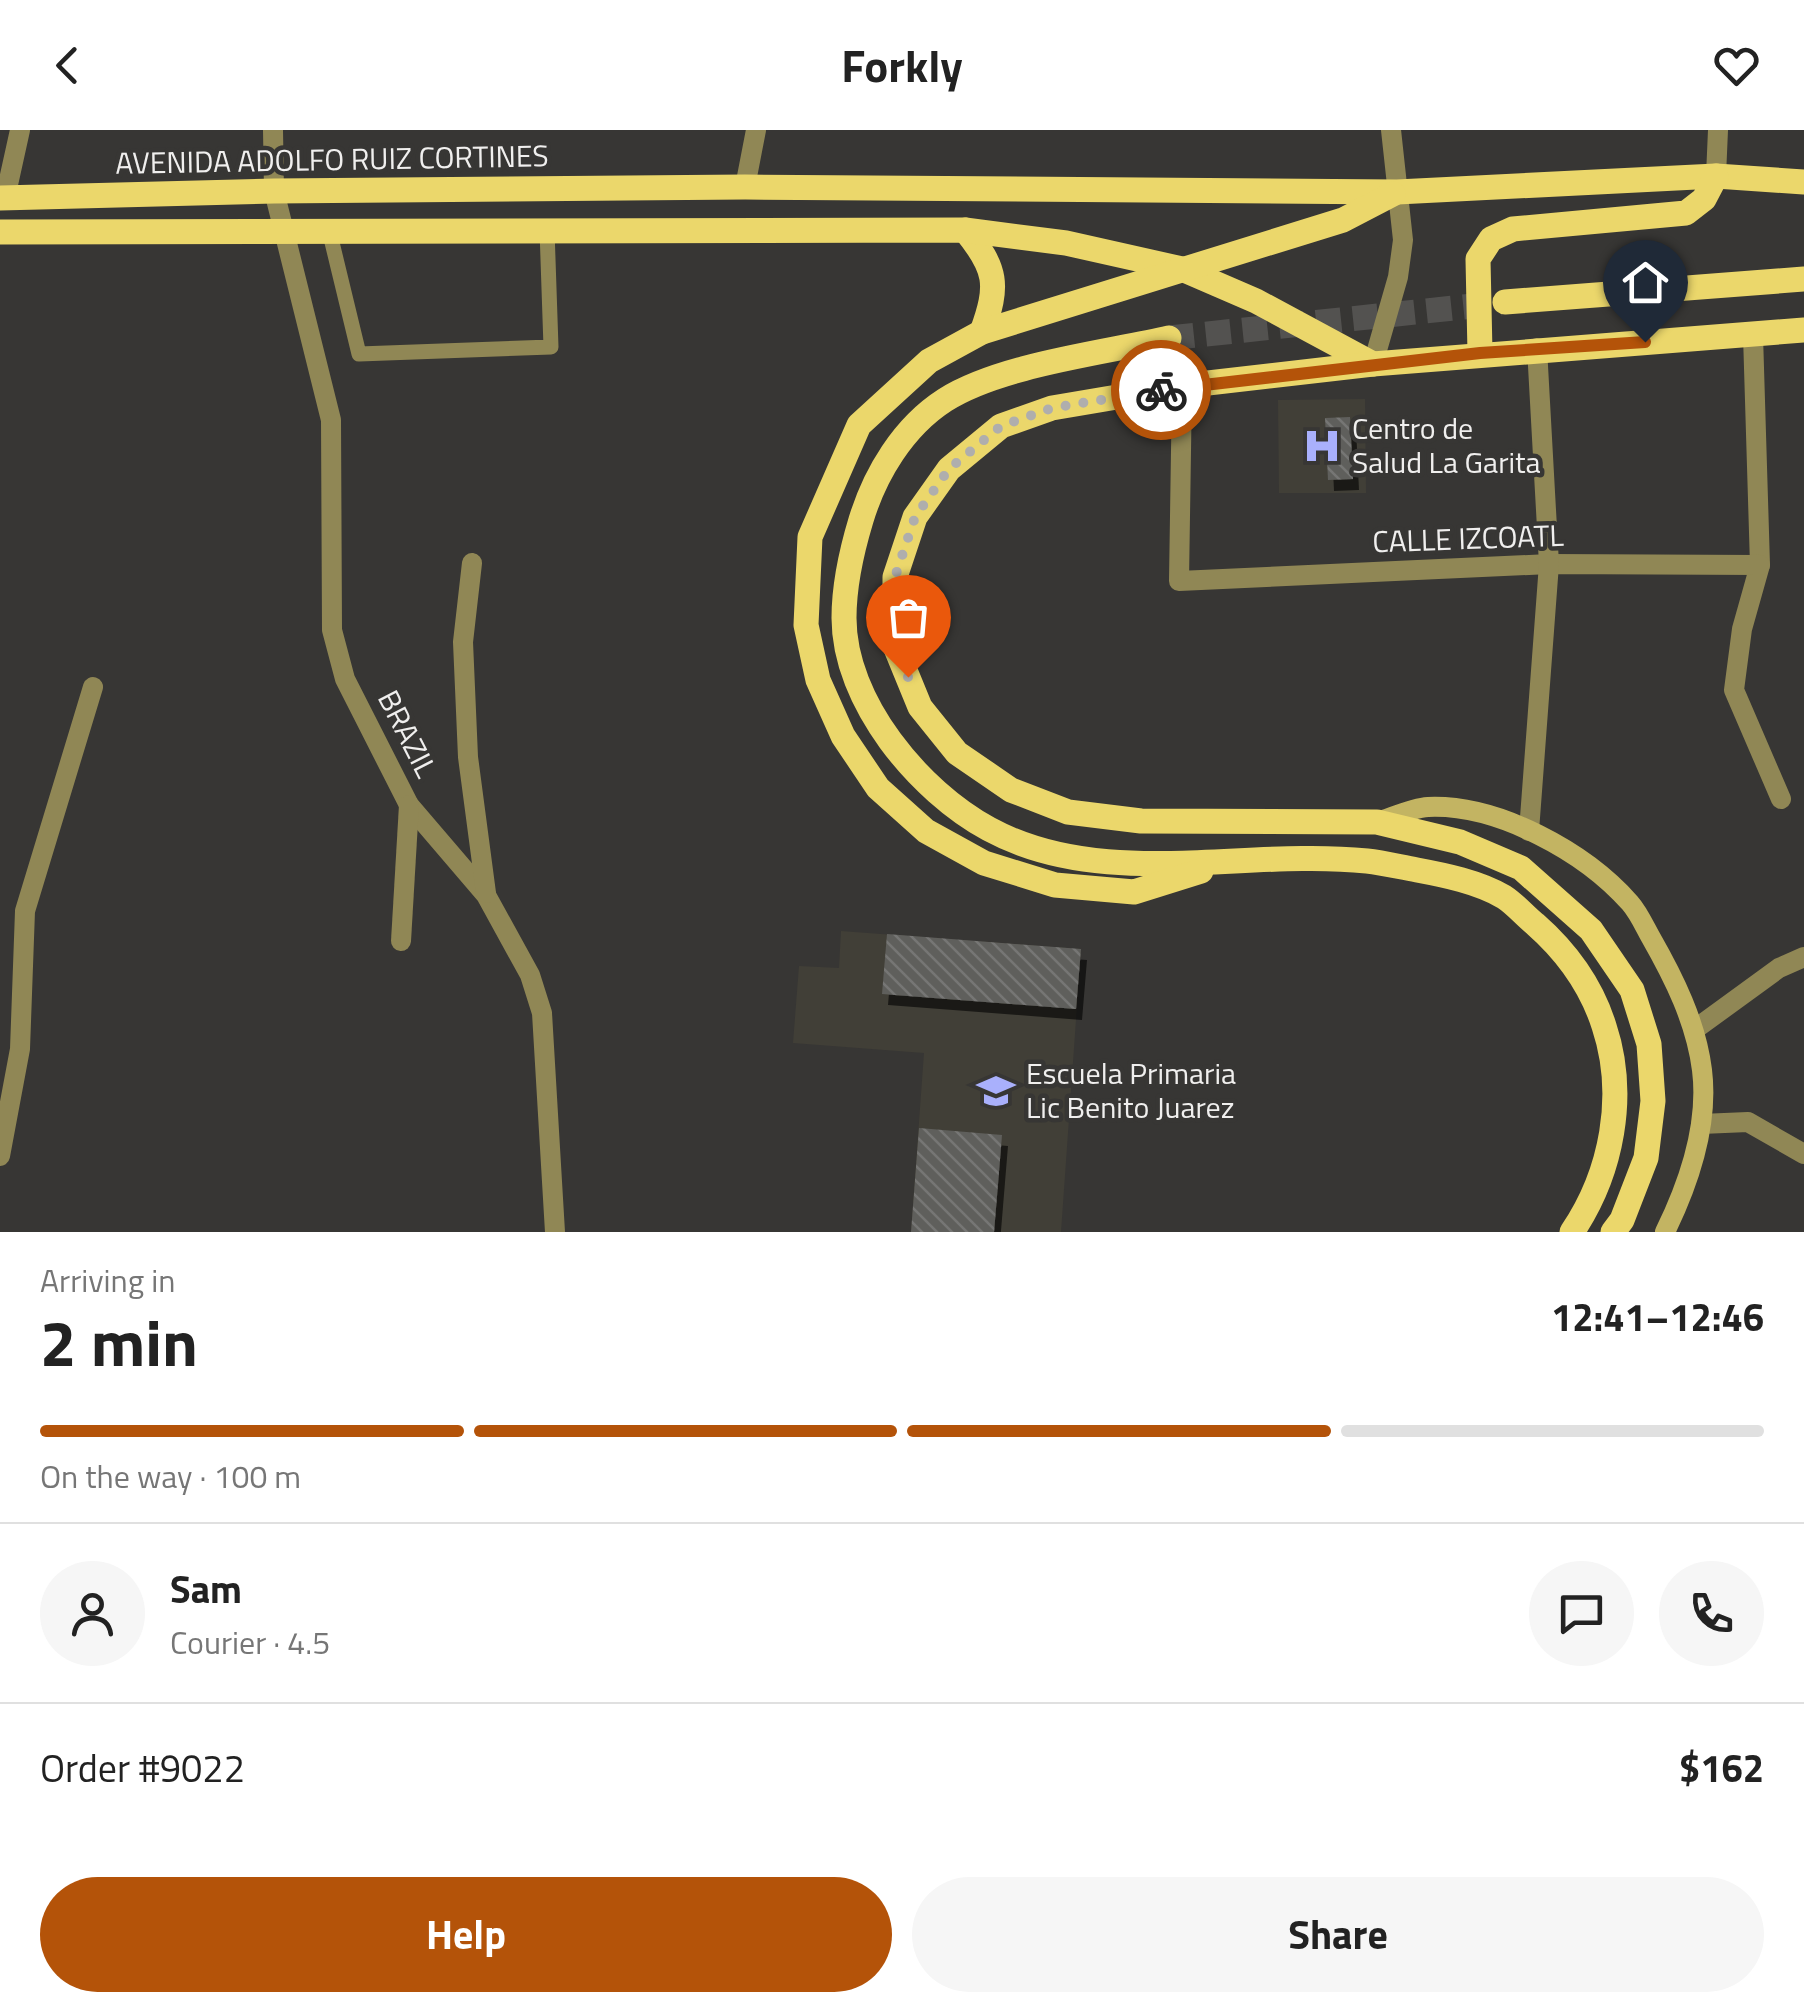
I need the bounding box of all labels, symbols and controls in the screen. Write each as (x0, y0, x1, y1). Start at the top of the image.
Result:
text: Forkly (841, 31, 963, 99)
icon: back (40, 38, 95, 93)
icon: heart (1709, 38, 1764, 93)
street label: AVENIDA ADOLFO RUIZ CORTINES (115, 132, 549, 186)
pin (1603, 240, 1688, 343)
icon: home (1618, 255, 1673, 310)
courier (1111, 340, 1211, 440)
icon: bike (1134, 363, 1189, 418)
place label: Centro de Salud La Garita (1352, 405, 1541, 485)
hospital icon: Centro de Salud La Garita (1301, 425, 1343, 467)
street label: CALLE IZCOATL (1371, 512, 1564, 564)
pin (866, 575, 951, 678)
icon: bag (881, 590, 936, 645)
street label: BRAZIL (366, 682, 449, 785)
place label: Escuela Primaria Lic Benito Juarez (1026, 1050, 1236, 1130)
school or university icon: Escuela Primaria Lic Benito Juarez (975, 1070, 1017, 1112)
text: Arriving in (40, 1256, 176, 1304)
text: 12:41–12:46 (1551, 1288, 1764, 1346)
text: 2 min (40, 1292, 198, 1391)
text: On the way · 100 m (40, 1452, 301, 1500)
text: Sam (170, 1560, 242, 1618)
button: person (40, 1561, 145, 1666)
button: chat (1529, 1561, 1634, 1666)
button: phone (1659, 1561, 1764, 1666)
text: Courier · 4.5 (170, 1618, 330, 1666)
text: Order #9022 (40, 1739, 245, 1797)
text: $162 (1679, 1739, 1764, 1797)
button: Help (40, 1877, 892, 1992)
button: Share (912, 1877, 1764, 1992)

